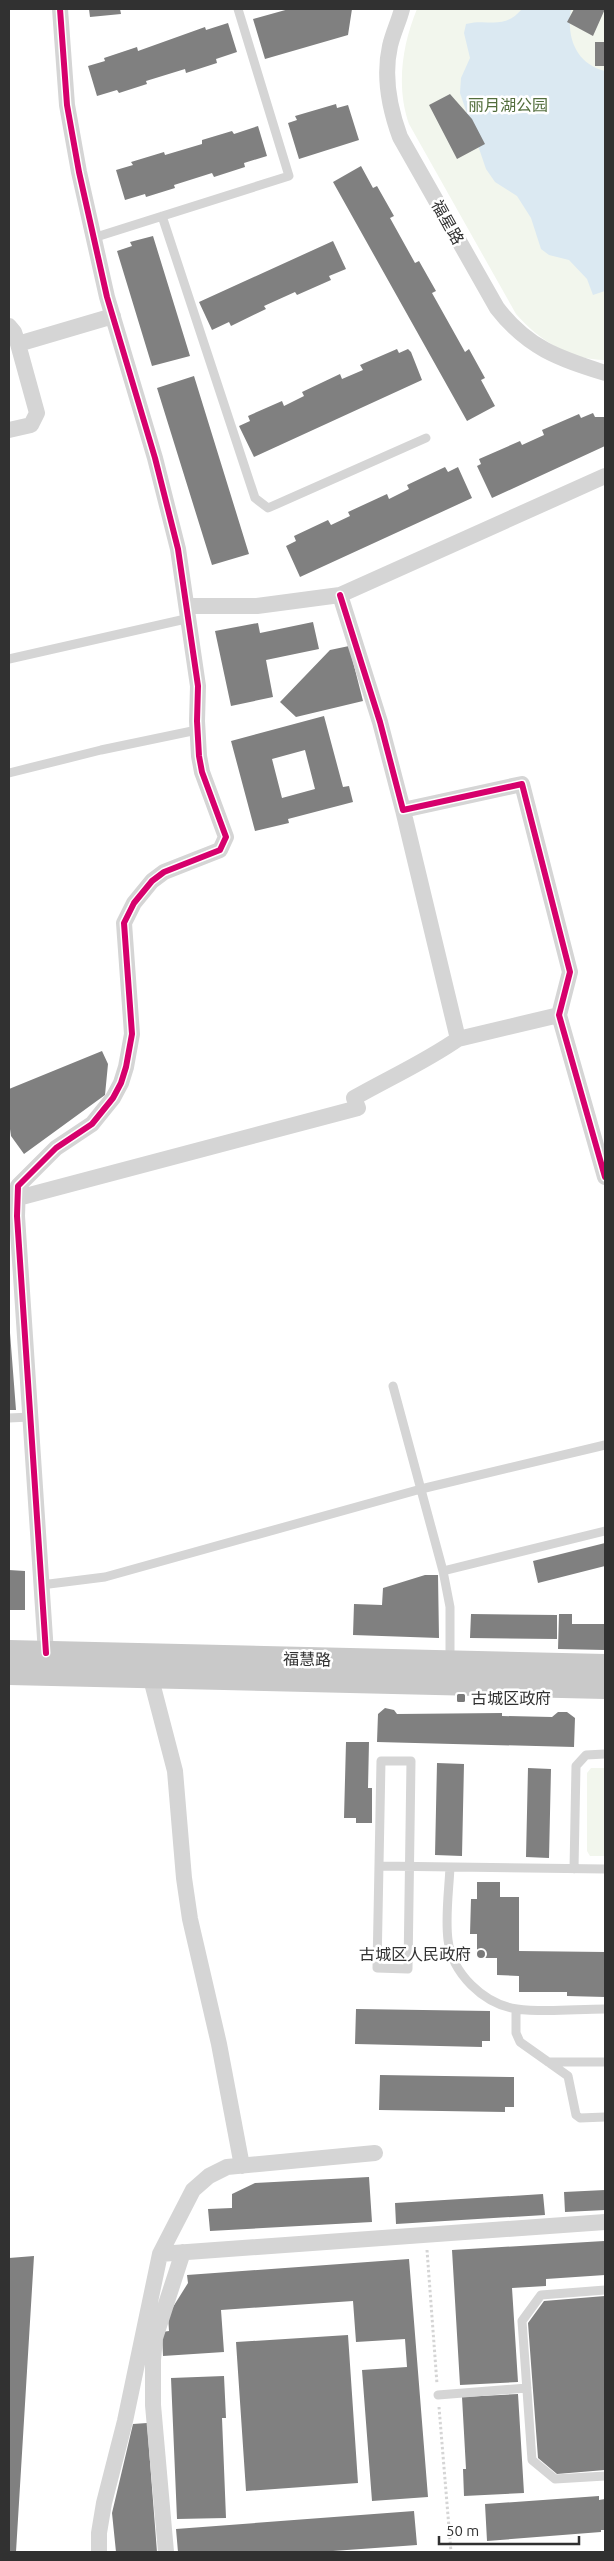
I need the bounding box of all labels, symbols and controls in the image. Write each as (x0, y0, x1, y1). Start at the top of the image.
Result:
park label: 丽月湖公园 (468, 96, 548, 114)
street label: 福星路 (428, 197, 468, 247)
street label: 福慧路 (283, 1650, 331, 1668)
place label: 古城区政府 (471, 1689, 551, 1707)
marker: 古城区政府 (455, 1692, 467, 1704)
place label: 古城区人民政府 (359, 1945, 471, 1963)
marker: 古城区人民政府 (475, 1948, 487, 1960)
scale bar (439, 2514, 579, 2546)
text: 50 m (446, 2522, 479, 2539)

